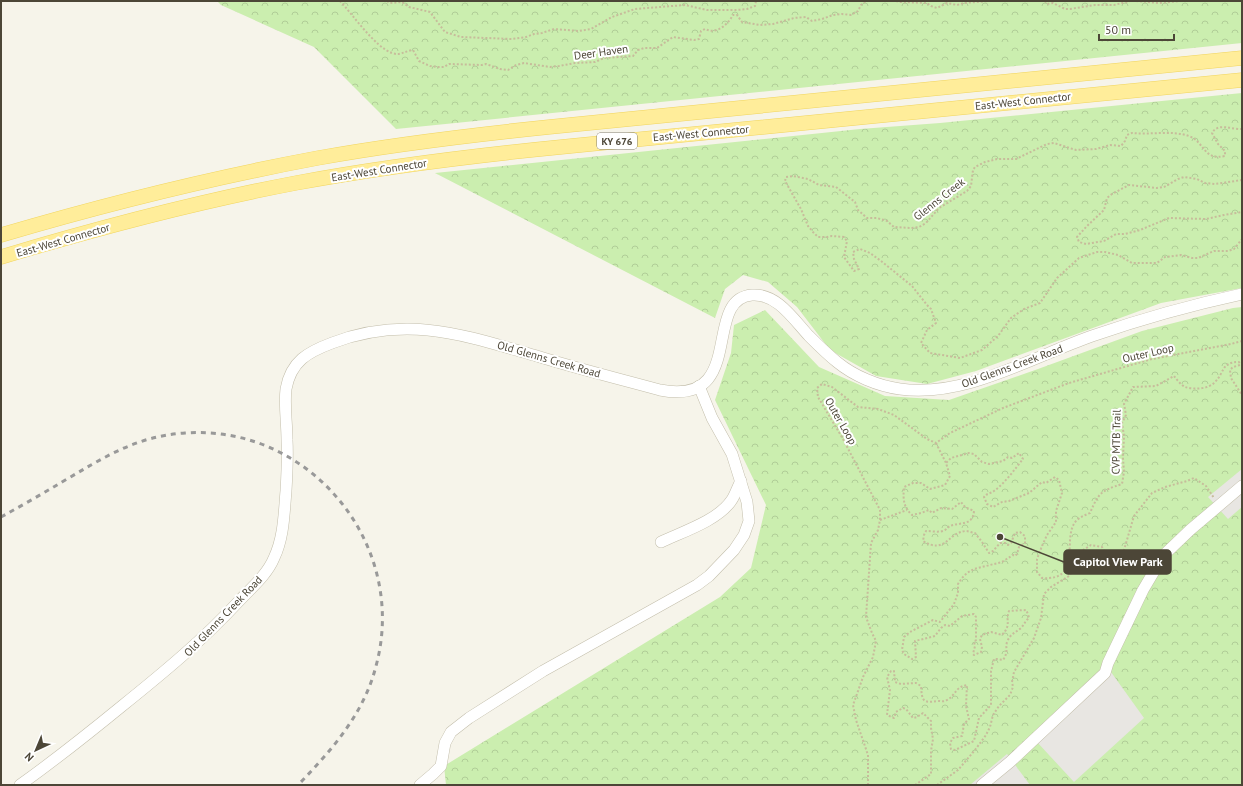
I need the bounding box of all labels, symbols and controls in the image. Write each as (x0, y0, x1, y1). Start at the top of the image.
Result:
scale bar (1099, 16, 1174, 42)
text: 50 m (1105, 22, 1131, 37)
street label: Deer Haven (573, 41, 629, 63)
street label: East-West Connector (974, 89, 1072, 113)
street label: East-West Connector (652, 122, 750, 144)
road number: KY 676 (597, 133, 637, 149)
street label: East-West Connector (330, 156, 428, 184)
street label: Glenns Creek (911, 174, 968, 223)
street label: East-West Connector (15, 220, 111, 260)
street label: Old Glenns Creek Road (496, 338, 602, 380)
street label: Outer Loop (1121, 340, 1175, 366)
street label: Old Glenns Creek Road (959, 341, 1065, 391)
street label: Outer Loop (822, 395, 860, 447)
street label: CVP MTB Trail (1108, 409, 1124, 475)
callout: Capitol View Park (1064, 550, 1171, 574)
text: Capitol View Park (1073, 554, 1163, 569)
street label: Old Glenns Creek Road (181, 573, 265, 659)
north arrow (16, 730, 56, 770)
text: N (22, 750, 37, 765)

